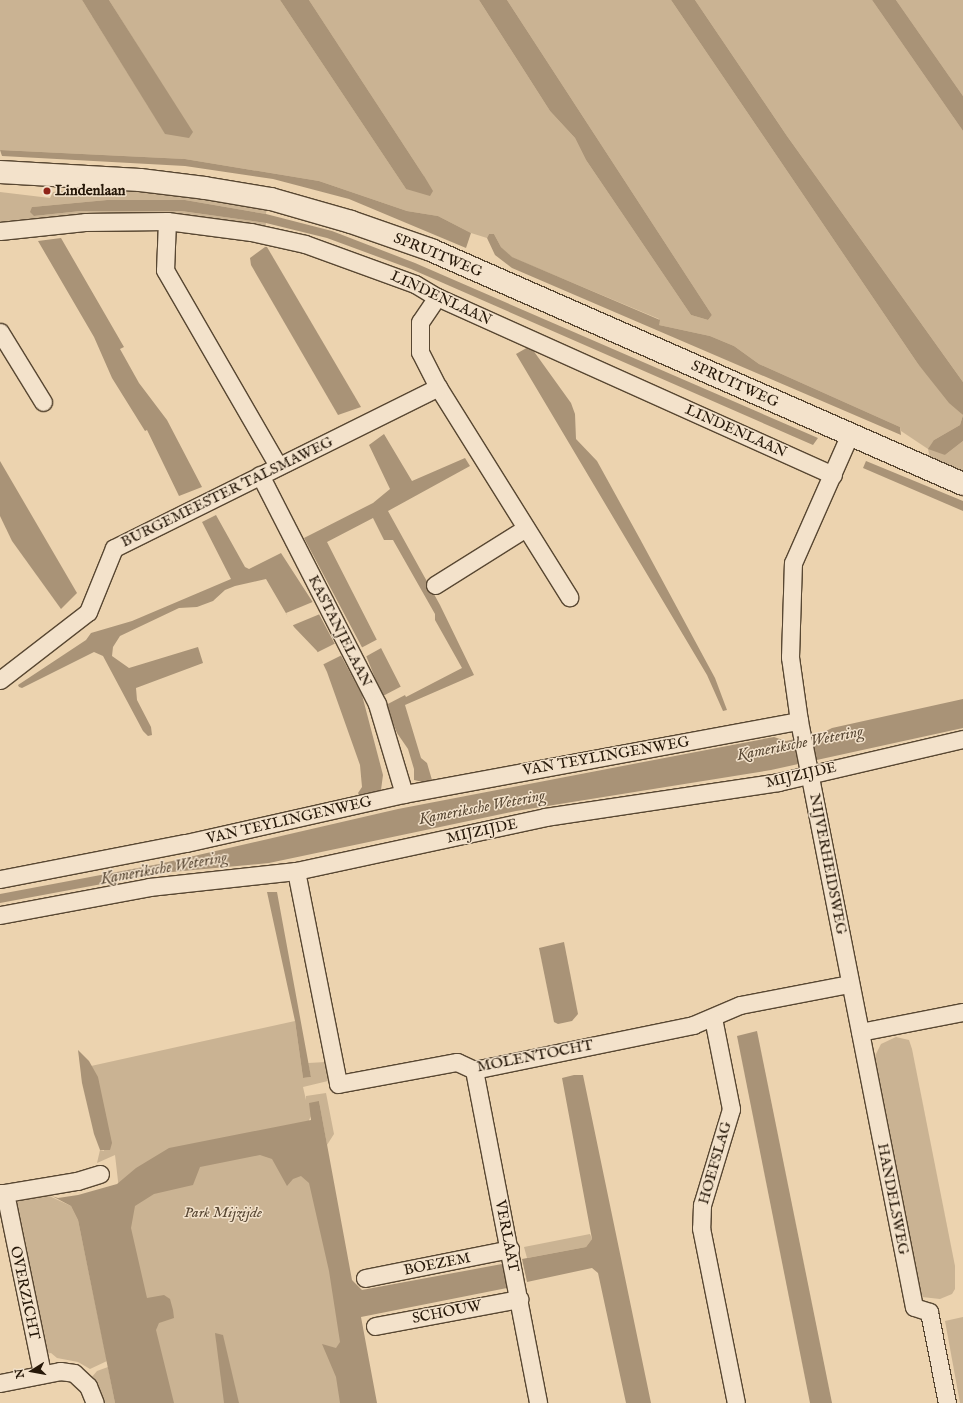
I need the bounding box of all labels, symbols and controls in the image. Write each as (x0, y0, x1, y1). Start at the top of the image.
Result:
place label: Lindenlaan (55, 182, 126, 200)
marker: Lindenlaan (42, 186, 52, 196)
street label: SPRUITWEG (391, 229, 485, 281)
street label: LINDENLAAN (388, 267, 494, 329)
street label: SPRUITWEG (688, 357, 782, 411)
street label: LINDENLAAN (682, 401, 790, 461)
street label: BURGEMEESTER TALSMAWEG (118, 433, 336, 551)
street label: KASTANJELAAN (304, 572, 376, 690)
water label: Kameriksche Wetering (735, 722, 865, 766)
street label: VAN TEYLINGENWEG (521, 732, 691, 780)
street label: MIJZIJDE (764, 758, 838, 792)
water label: Kameriksche Wetering (417, 786, 547, 830)
street label: VAN TEYLINGENWEG (205, 792, 373, 848)
street label: NIJVERHEIDSWEG (806, 792, 850, 936)
street label: MIJZIJDE (445, 815, 519, 847)
water label: Kameriksche Wetering (99, 848, 229, 890)
street label: MOLENTOCHT (475, 1036, 595, 1076)
street label: HOEFSLAG (695, 1120, 735, 1206)
street label: HANDELSWEG (873, 1142, 913, 1256)
street label: VERLAAT (491, 1198, 523, 1274)
park label: Park Mijzijde (184, 1204, 262, 1222)
street label: OVERZICHT (6, 1245, 44, 1341)
street label: BOEZEM (402, 1249, 472, 1279)
street label: SCHOUW (411, 1296, 483, 1328)
north arrow (12, 1351, 52, 1391)
text: N (12, 1367, 28, 1379)

